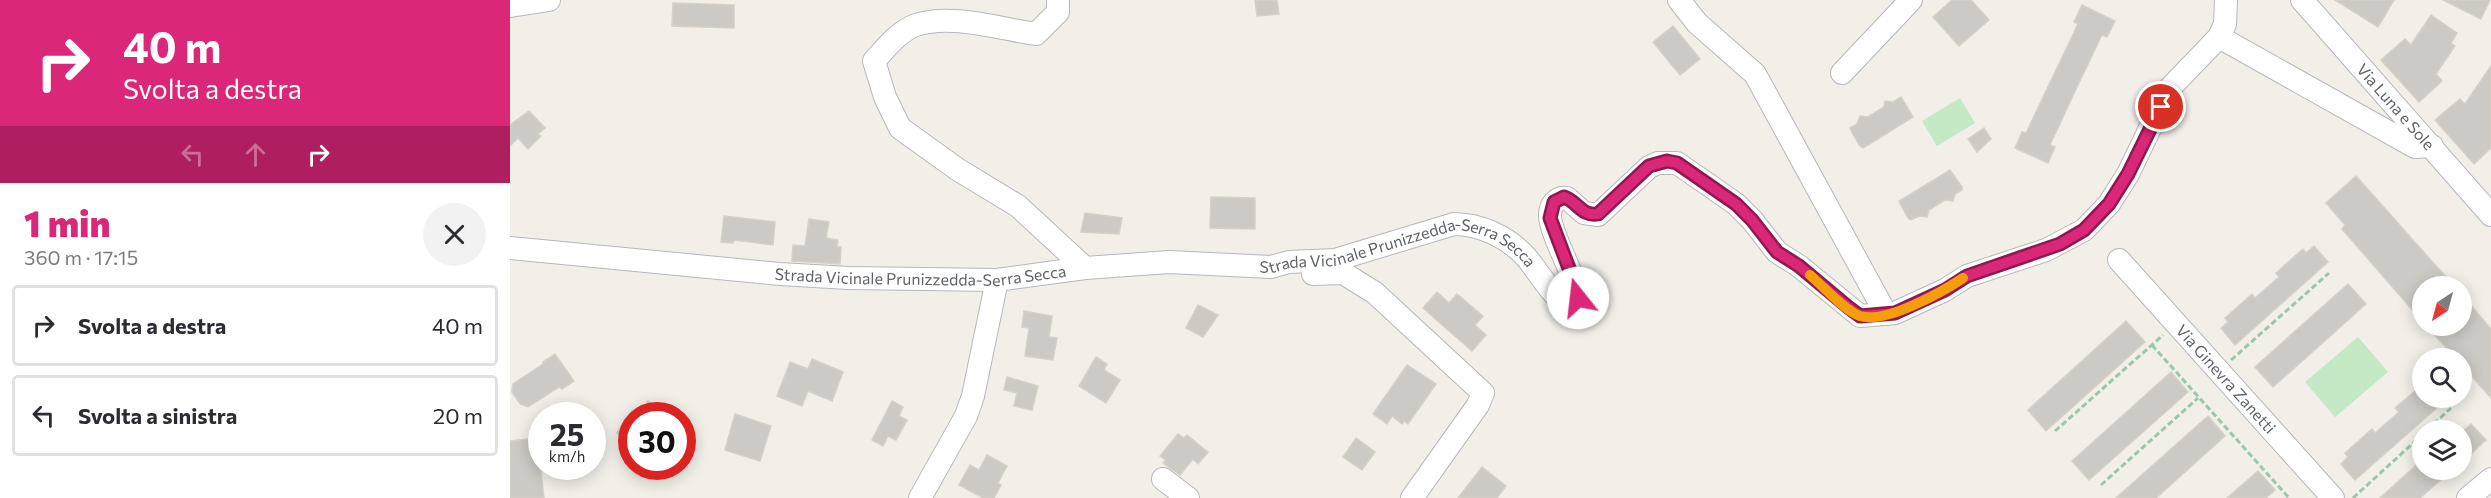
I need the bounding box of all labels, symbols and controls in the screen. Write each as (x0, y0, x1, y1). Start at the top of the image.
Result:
text: 40 m (123, 20, 221, 72)
icon: right (24, 24, 102, 102)
street label: Via Luna e Sole (2353, 59, 2439, 153)
text: Svolta a destra (123, 72, 302, 105)
pin (2135, 81, 2186, 132)
icon: arrive (2144, 90, 2177, 123)
icon: left (176, 138, 209, 171)
icon: ahead (239, 138, 272, 171)
icon: right (302, 138, 335, 171)
text: 1 min (24, 200, 110, 244)
button: close (423, 203, 486, 266)
text: Strada Vicinale Prunizzedda-Serra Secca (1259, 214, 1540, 276)
text: 360 m · 17:15 (24, 245, 138, 269)
street label: Strada Vicinale Prunizzedda-Serra Secca (1249, 257, 1541, 281)
street label: Strada Vicinale Prunizzedda-Serra Secca (774, 261, 1067, 289)
position arrow (1546, 266, 1610, 330)
north arrow (2412, 276, 2472, 336)
map controls (2412, 276, 2472, 480)
icon: right (27, 309, 60, 342)
text: Svolta a destra (78, 312, 226, 339)
text: 40 m (432, 312, 483, 339)
street label: Via Ginevra Zanetti (2173, 320, 2280, 437)
button: search (2412, 348, 2472, 408)
icon: left (27, 399, 60, 432)
text: Svolta a sinistra (78, 402, 237, 429)
text: 20 m (433, 402, 483, 429)
speed limit sign: 30 (618, 402, 696, 480)
text: 25 (550, 415, 584, 452)
button: layers (2412, 420, 2472, 480)
text: km/h (549, 447, 585, 465)

